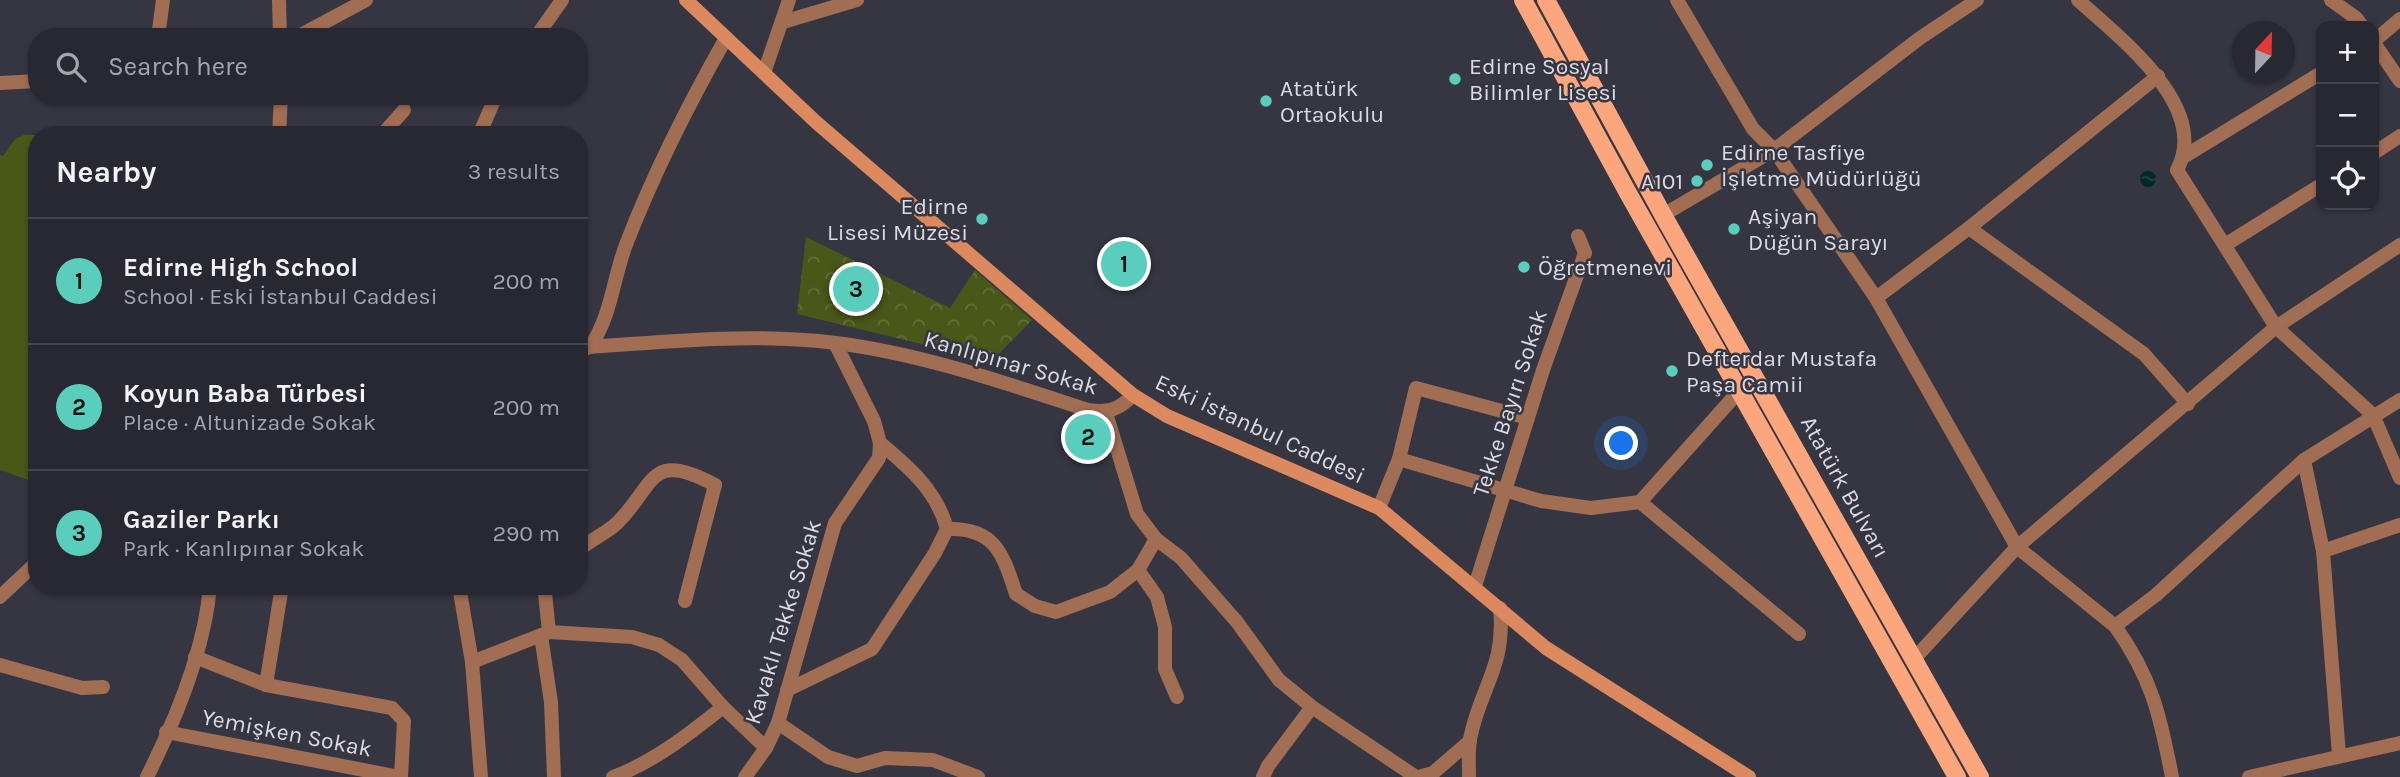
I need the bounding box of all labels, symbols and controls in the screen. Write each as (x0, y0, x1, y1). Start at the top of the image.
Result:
north arrow (2232, 21, 2295, 84)
map controls (2316, 21, 2379, 210)
button: + (2316, 21, 2379, 84)
search box (28, 28, 588, 105)
icon: search (52, 48, 90, 86)
text: Search here (108, 51, 248, 82)
place label: Edirne Sosyal Bilimler Lisesi (1469, 53, 1617, 106)
marker: Edirne Sosyal Bilimler Lisesi (1447, 71, 1463, 87)
place label: Atatürk Ortaokulu (1280, 75, 1384, 128)
button: − (2316, 84, 2379, 147)
marker: Atatürk Ortaokulu (1258, 93, 1274, 109)
place label: Edirne Tasfiye İşletme Müdürlüğü (1721, 139, 1922, 192)
button: locate (2316, 147, 2379, 210)
text: Nearby (56, 154, 156, 190)
marker: Edirne Tasfiye İşletme Müdürlüğü (1699, 157, 1715, 173)
text: 3 results (468, 158, 560, 185)
place label: A101 (1641, 168, 1683, 195)
marker: A101 (1689, 173, 1705, 189)
place label: Edirne Lisesi Müzesi (827, 193, 968, 246)
place label: Aşiyan Düğün Sarayı (1748, 203, 1888, 256)
marker: Edirne Lisesi Müzesi (974, 211, 990, 227)
marker: Aşiyan Düğün Sarayı (1726, 221, 1742, 237)
pin: 1 (1101, 238, 1147, 290)
text: Edirne High School (123, 252, 358, 283)
place label: Öğretmenevi (1538, 254, 1672, 281)
marker: Öğretmenevi (1516, 259, 1532, 275)
pin: 3 (833, 263, 879, 315)
text: 1 (75, 268, 83, 295)
text: 200 m (492, 268, 560, 295)
text: School · Eski İstanbul Caddesi (123, 283, 438, 310)
street label: Tekke Bayırı Sokak (1467, 306, 1553, 500)
street label: Kanlıpınar Sokak (921, 325, 1101, 401)
place label: Defterdar Mustafa Paşa Camii (1686, 345, 1877, 398)
marker: Defterdar Mustafa Paşa Camii (1664, 363, 1680, 379)
street label: Eski İstanbul Caddesi (1151, 369, 1369, 489)
text: Koyun Baba Türbesi (123, 378, 367, 409)
text: 2 (72, 394, 86, 421)
text: 200 m (492, 394, 560, 421)
text: Place · Altunizade Sokak (123, 409, 376, 436)
pin: 2 (1065, 411, 1111, 463)
street label: Atatürk Bulvarı (1795, 411, 1895, 563)
your location (1604, 426, 1638, 460)
text: Gaziler Parkı (123, 504, 280, 535)
street label: Kavaklı Tekke Sokak (739, 516, 827, 728)
text: 3 (72, 520, 86, 547)
text: 290 m (493, 520, 560, 547)
text: Park · Kanlıpınar Sokak (123, 535, 364, 562)
street label: Yemişken Sokak (200, 703, 374, 763)

